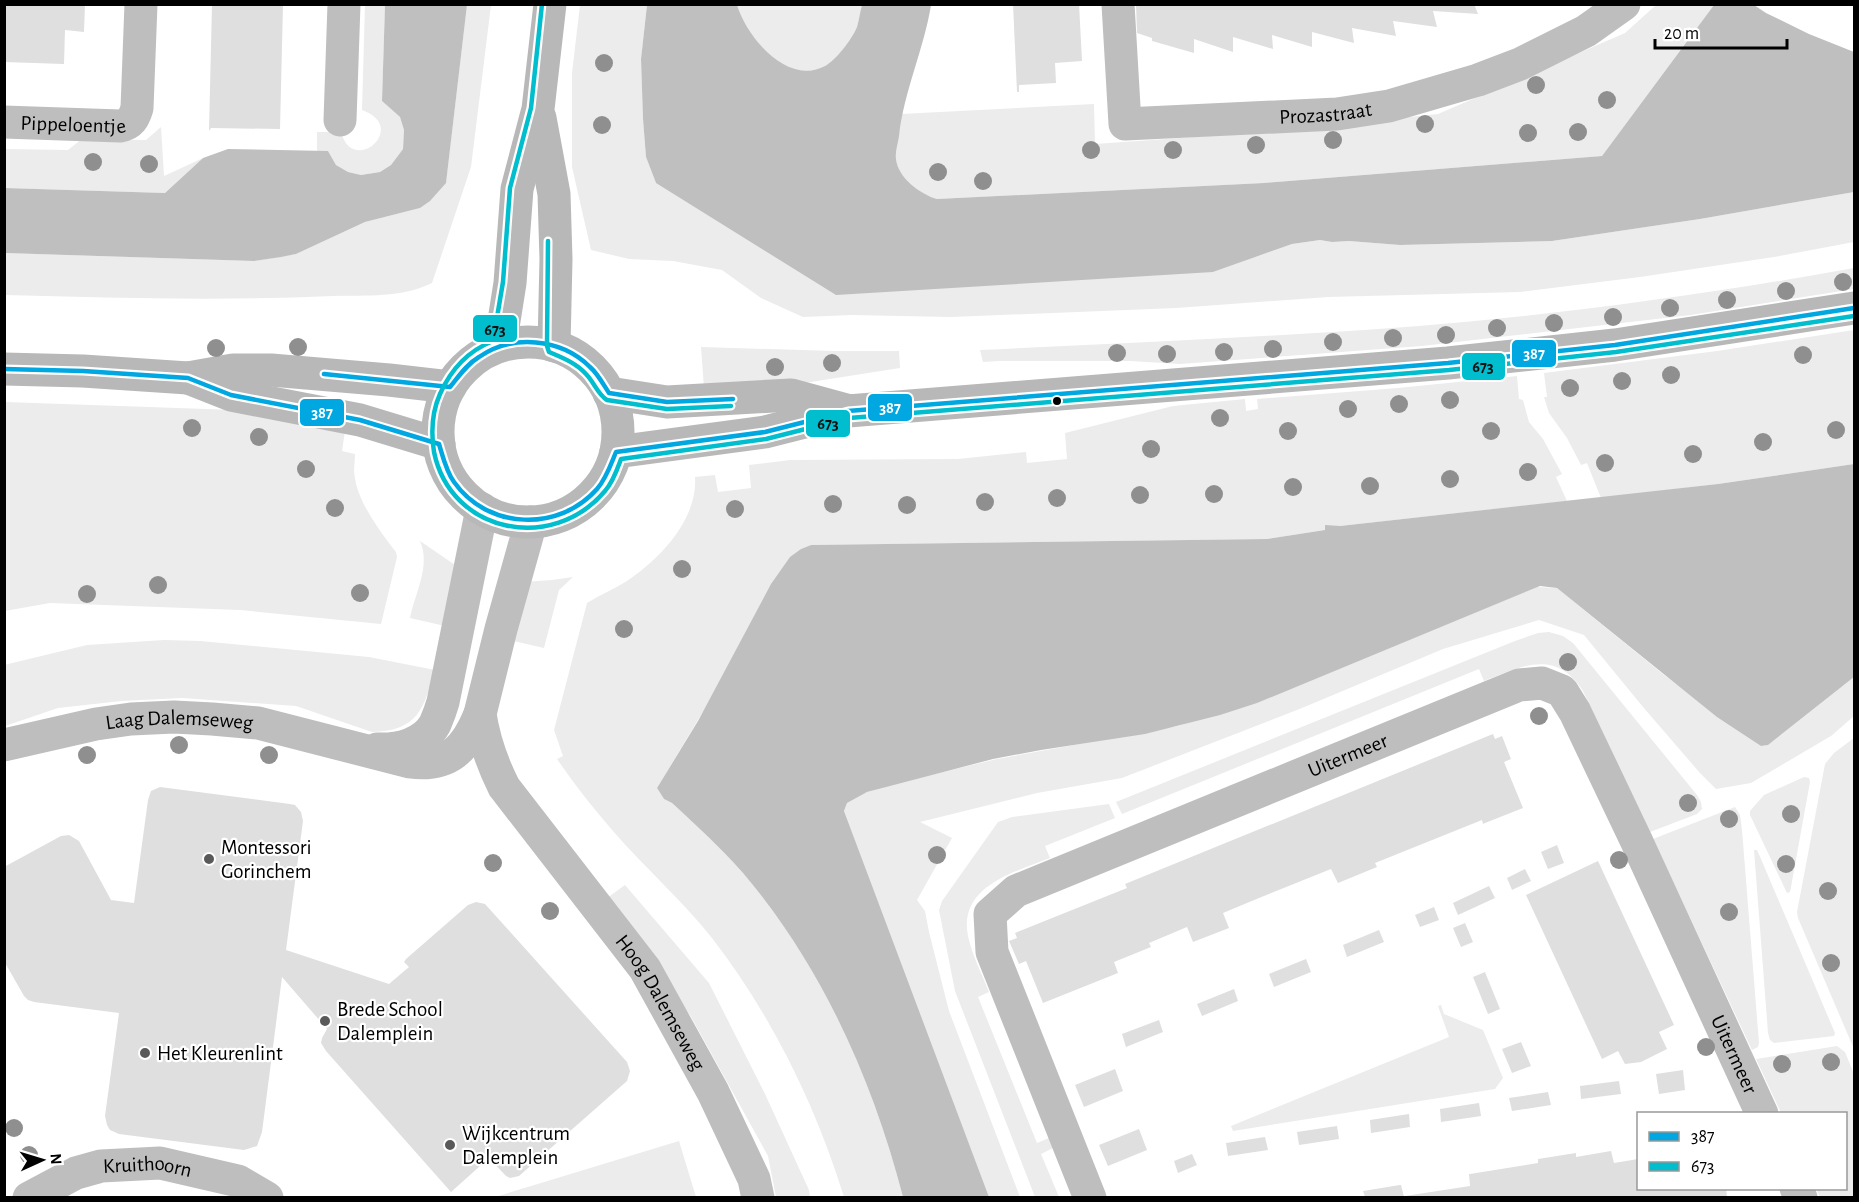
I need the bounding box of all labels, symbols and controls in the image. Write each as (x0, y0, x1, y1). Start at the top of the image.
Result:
scale bar (1655, 12, 1787, 50)
text: 20 m (1664, 25, 1699, 43)
street label: Prozastraat (1279, 99, 1374, 128)
street label: Pippeloentje (20, 113, 128, 138)
line badge: 673 (472, 314, 518, 343)
text: 673 (484, 322, 506, 338)
line badge: 387 (1511, 339, 1557, 368)
text: 387 (1523, 346, 1545, 362)
line badge: 673 (1461, 352, 1506, 381)
text: 673 (1472, 359, 1494, 375)
line badge: 387 (867, 393, 913, 422)
unlabelled marker (1051, 395, 1063, 407)
line badge: 387 (299, 398, 345, 427)
text: 387 (879, 400, 901, 416)
text: 387 (311, 405, 333, 421)
line badge: 673 (805, 409, 851, 438)
text: 673 (817, 416, 839, 432)
street label: Laag Dalemseweg (104, 707, 255, 734)
street label: Uitermeer (1305, 730, 1391, 781)
place label: Montessori Gorinchem (221, 837, 312, 882)
marker: Montessori Gorinchem (202, 852, 216, 866)
street label: Hoog Dalemseweg (611, 931, 709, 1075)
place label: Brede School Dalemplein (337, 999, 443, 1044)
street label: Uitermeer (1707, 1012, 1761, 1097)
marker: Brede School Dalemplein (318, 1014, 332, 1028)
place label: Het Kleurenlint (157, 1043, 283, 1064)
marker: Het Kleurenlint (138, 1046, 152, 1060)
legend (1637, 1112, 1847, 1190)
place label: Wijkcentrum Dalemplein (462, 1123, 570, 1168)
text: 387 (1691, 1128, 1714, 1146)
north arrow (12, 1130, 72, 1190)
marker: Wijkcentrum Dalemplein (443, 1138, 457, 1152)
text: N (48, 1153, 64, 1165)
street label: Kruithoorn (103, 1153, 194, 1181)
text: 673 (1691, 1158, 1714, 1176)

